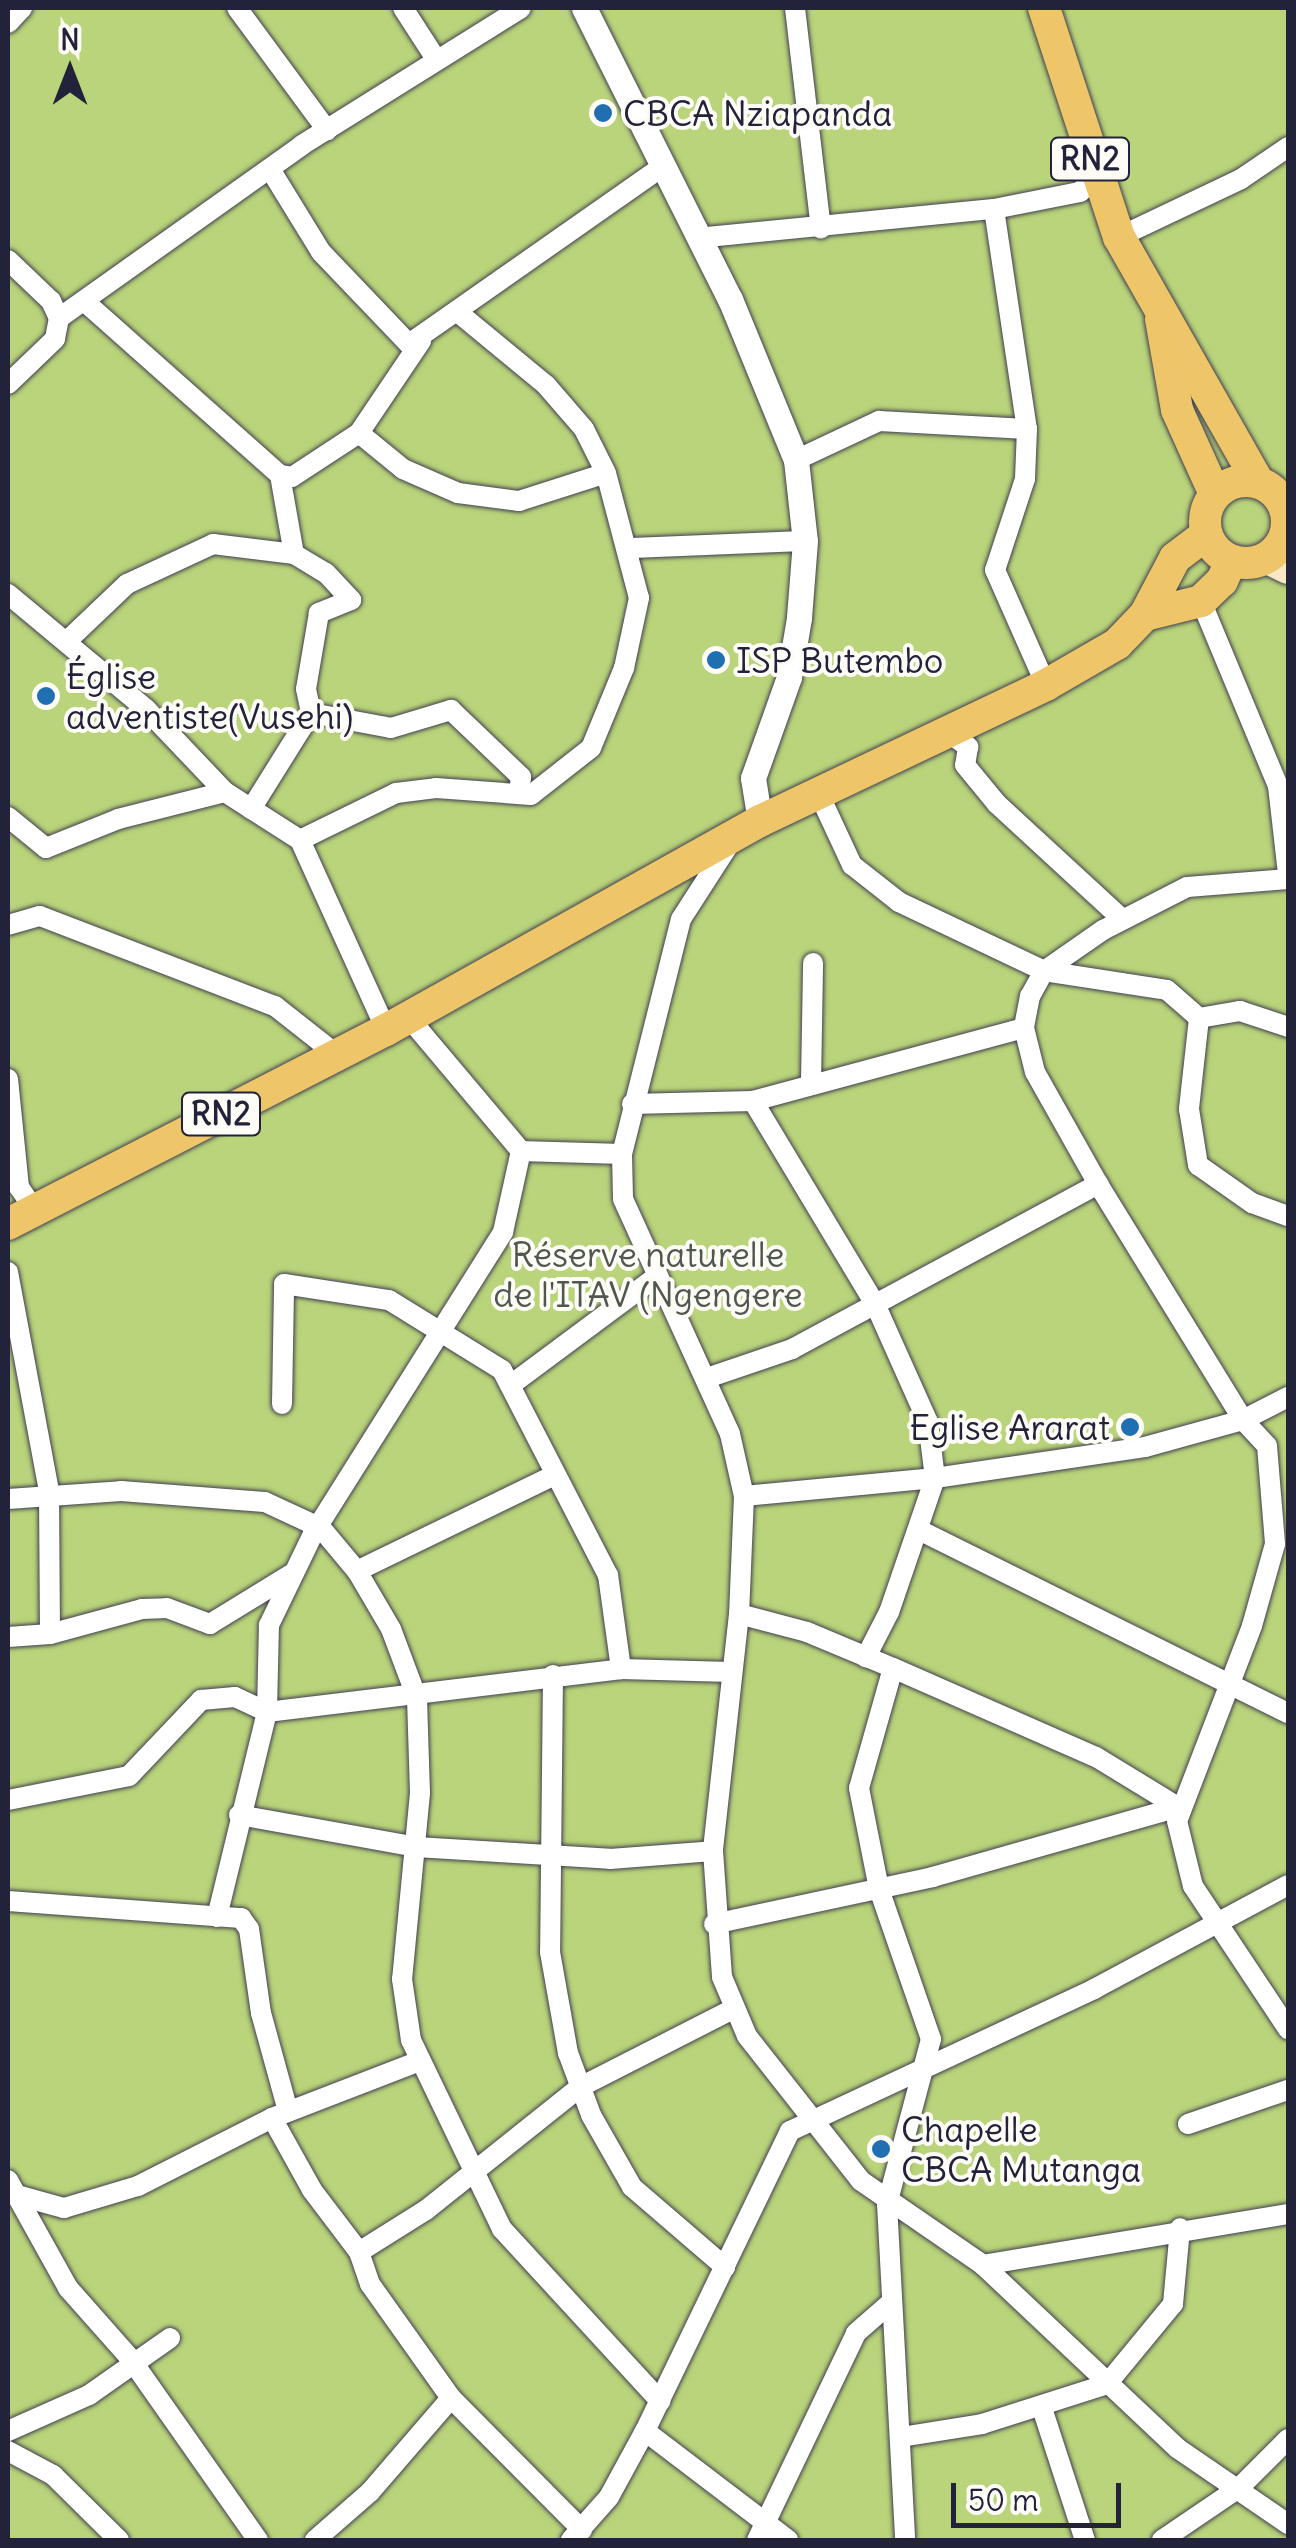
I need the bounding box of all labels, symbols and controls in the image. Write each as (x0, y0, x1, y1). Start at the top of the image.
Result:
north arrow (20, 20, 120, 120)
text: N (60, 22, 80, 58)
place label: CBCA Nziapanda (623, 92, 892, 134)
marker: CBCA Nziapanda (592, 102, 614, 124)
road number: RN2 (1050, 132, 1130, 186)
place label: ISP Butembo (736, 639, 943, 681)
marker: ISP Butembo (705, 649, 727, 671)
place label: Église adventiste(Vusehi) (66, 655, 353, 737)
marker: Église adventiste(Vusehi) (35, 685, 57, 707)
road number: RN2 (181, 1087, 261, 1141)
park label: Réserve naturelle de l'ITAV (Ngengere (493, 1233, 803, 1315)
place label: Eglise Ararat (910, 1406, 1110, 1448)
marker: Eglise Ararat (1119, 1416, 1141, 1438)
place label: Chapelle CBCA Mutanga (901, 2108, 1141, 2190)
marker: Chapelle CBCA Mutanga (870, 2138, 892, 2160)
scale bar (956, 2463, 1126, 2525)
text: 50 m (968, 2481, 1038, 2519)

